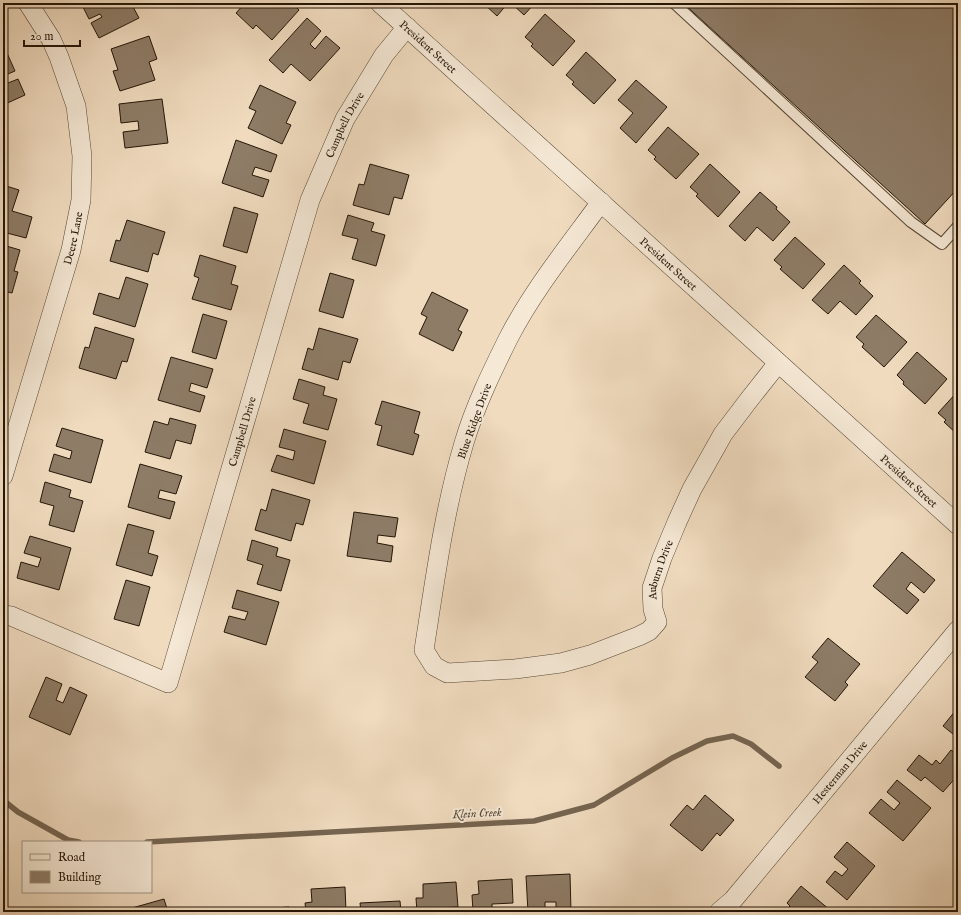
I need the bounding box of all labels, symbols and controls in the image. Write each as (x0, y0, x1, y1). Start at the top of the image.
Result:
street label: President Street (396, 18, 459, 77)
scale bar (24, 22, 80, 48)
text: 20 m (30, 29, 53, 44)
street label: Campbell Drive (323, 90, 368, 160)
street label: Deere Lane (61, 211, 86, 267)
street label: President Street (636, 235, 700, 294)
street label: Blue Ridge Drive (455, 382, 495, 461)
street label: Campbell Drive (226, 395, 260, 468)
street label: President Street (877, 452, 940, 511)
street label: Auburn Drive (646, 538, 677, 601)
street label: Hesterman Drive (810, 738, 871, 807)
water label: Klein Creek (451, 805, 502, 822)
legend (22, 841, 152, 893)
text: Road (58, 850, 86, 865)
text: Building (58, 870, 102, 885)

